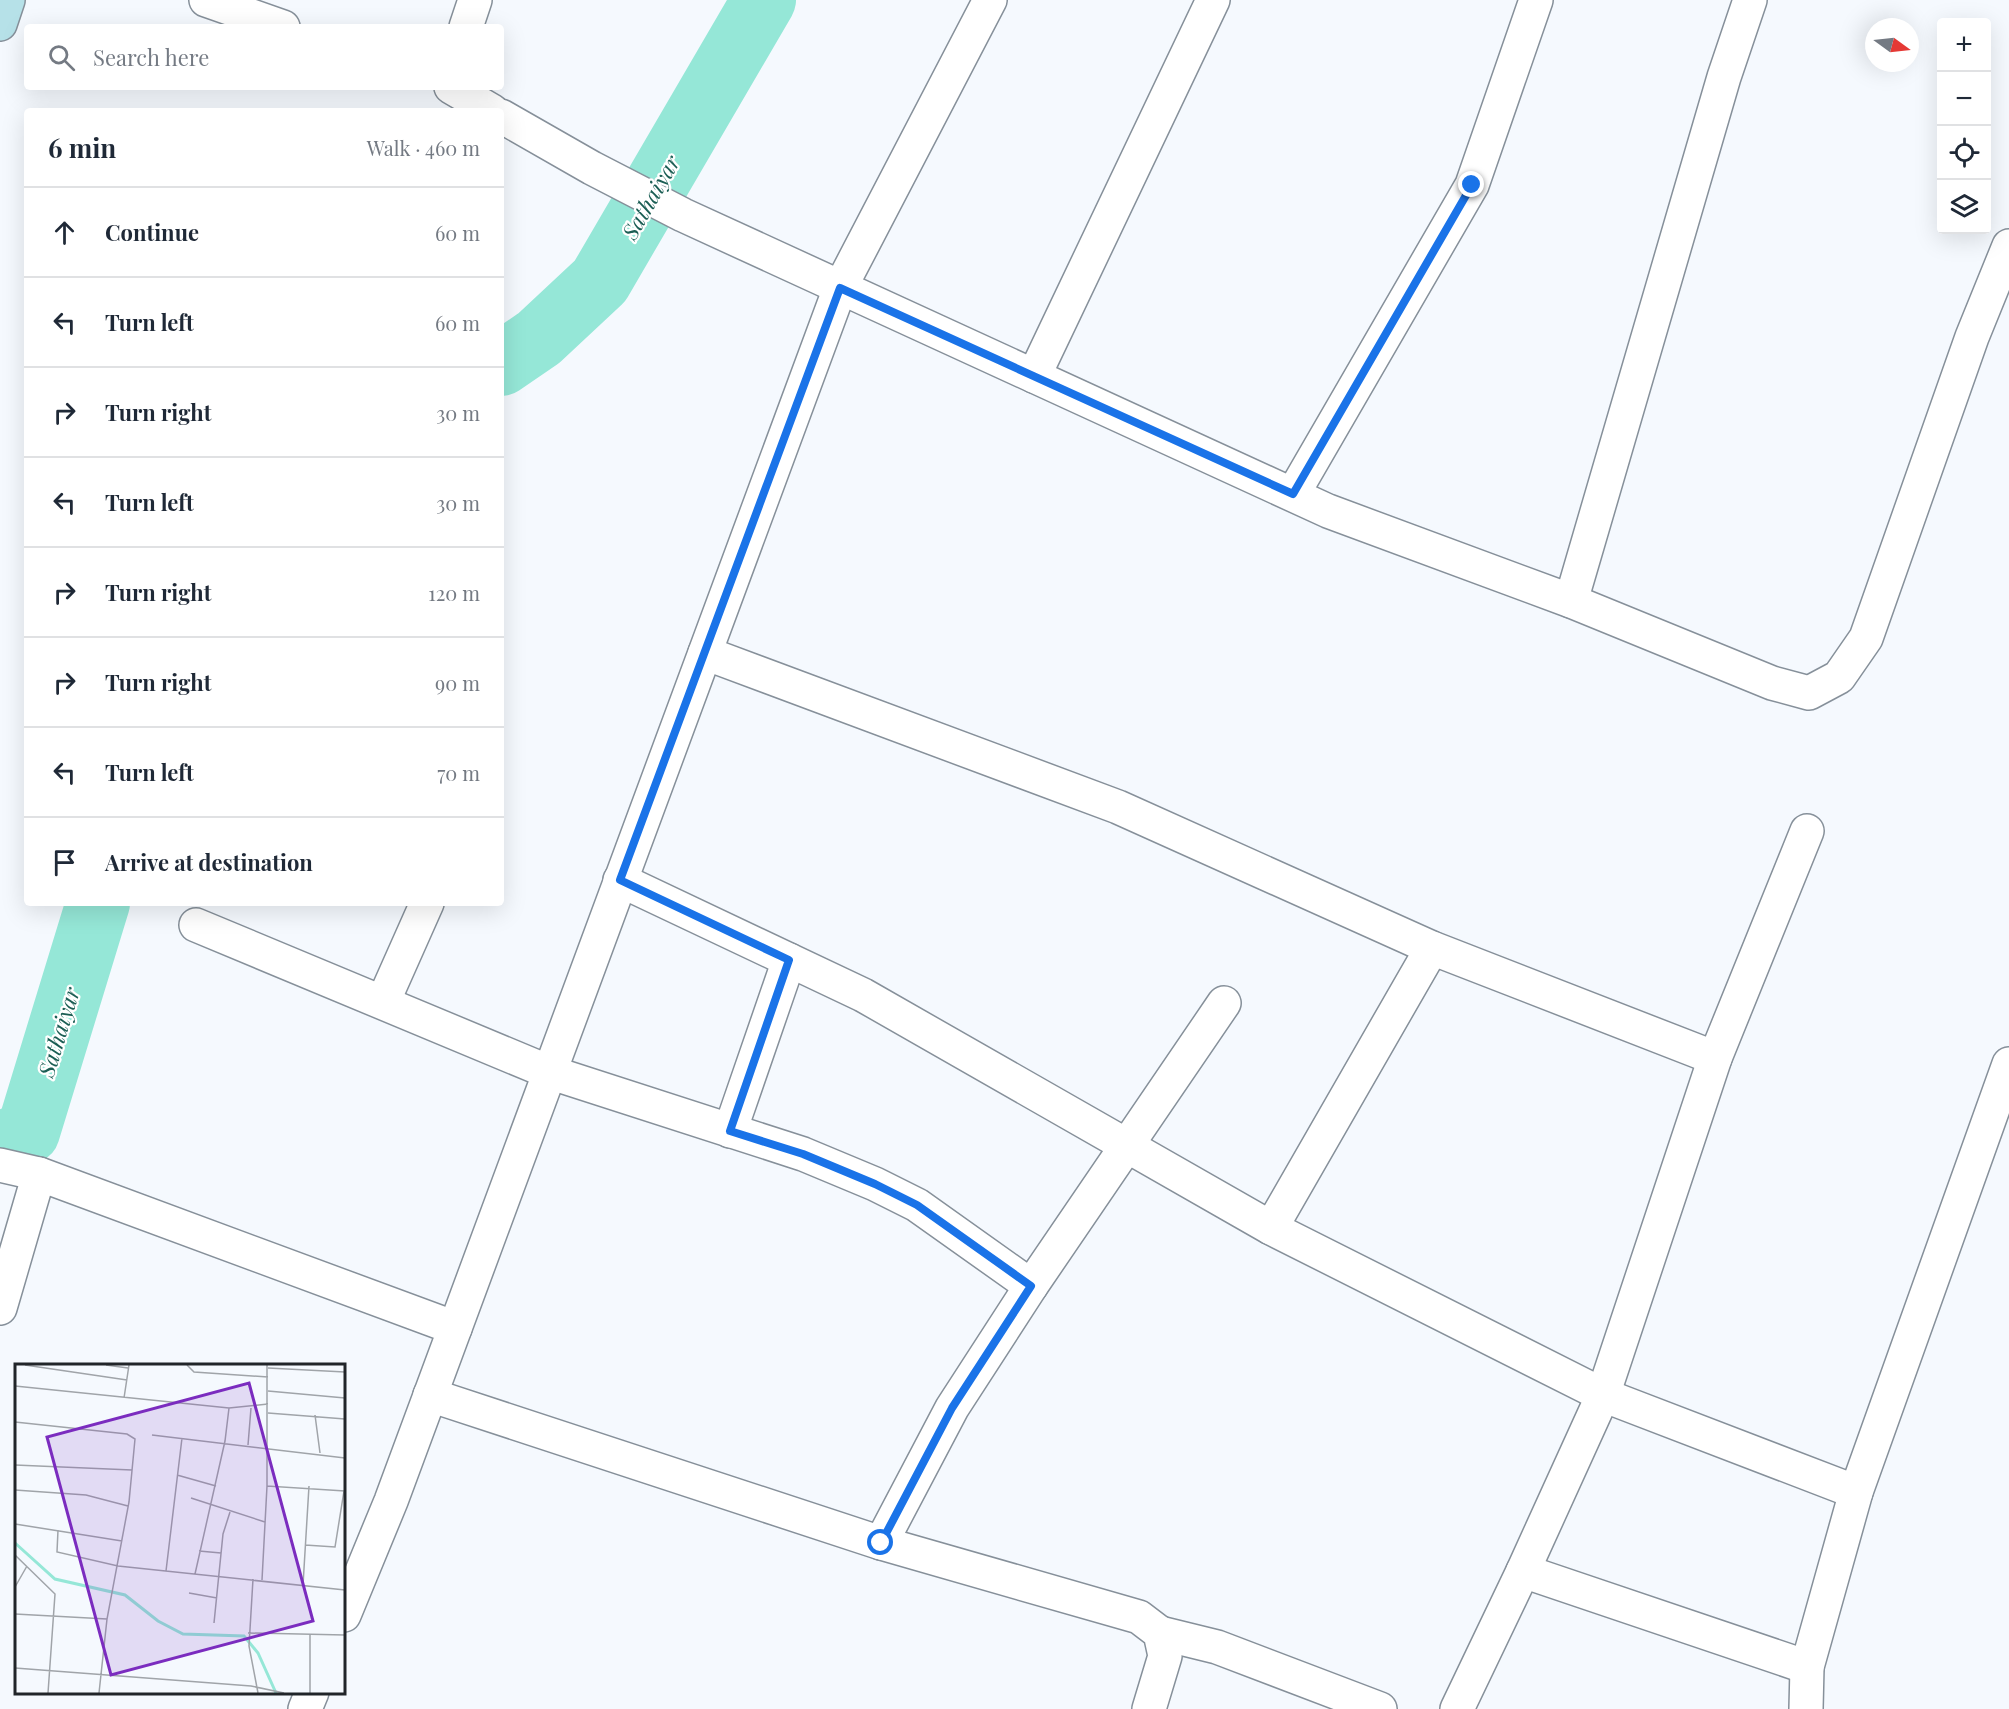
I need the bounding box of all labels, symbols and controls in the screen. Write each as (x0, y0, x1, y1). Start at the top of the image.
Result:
north arrow (1865, 18, 1919, 72)
map controls (1937, 18, 1991, 234)
button: + (1937, 18, 1991, 72)
search box (24, 24, 504, 90)
icon: search (45, 41, 78, 74)
text: Search here (93, 42, 209, 72)
button: − (1937, 72, 1991, 126)
button: locate (1937, 126, 1991, 180)
text: 6 min (48, 130, 116, 165)
text: Walk · 460 m (367, 134, 480, 161)
water label: Sathaiyar (613, 149, 686, 245)
route end (1458, 171, 1484, 197)
button: layers (1937, 180, 1991, 234)
icon: ahead (48, 216, 81, 249)
text: Continue (105, 217, 199, 247)
text: 60 m (435, 219, 480, 246)
icon: left (48, 306, 81, 339)
text: Turn left (105, 307, 194, 337)
text: 60 m (435, 309, 480, 336)
icon: right (48, 396, 81, 429)
text: Turn right (105, 397, 211, 427)
text: 30 m (436, 399, 480, 426)
icon: left (48, 486, 81, 519)
text: Turn left (105, 487, 194, 517)
text: 30 m (436, 489, 480, 516)
icon: right (48, 576, 81, 609)
text: Turn right (105, 577, 211, 607)
text: 120 m (428, 579, 480, 606)
icon: right (48, 666, 81, 699)
text: Turn right (105, 667, 211, 697)
text: 90 m (435, 669, 480, 696)
icon: left (48, 756, 81, 789)
text: Turn left (105, 757, 194, 787)
text: 70 m (437, 759, 480, 786)
icon: arrive (48, 846, 81, 879)
text: Arrive at destination (105, 847, 313, 877)
water label: Sathaiyar (30, 983, 86, 1082)
inset map (15, 1364, 345, 1694)
route start (867, 1529, 893, 1555)

